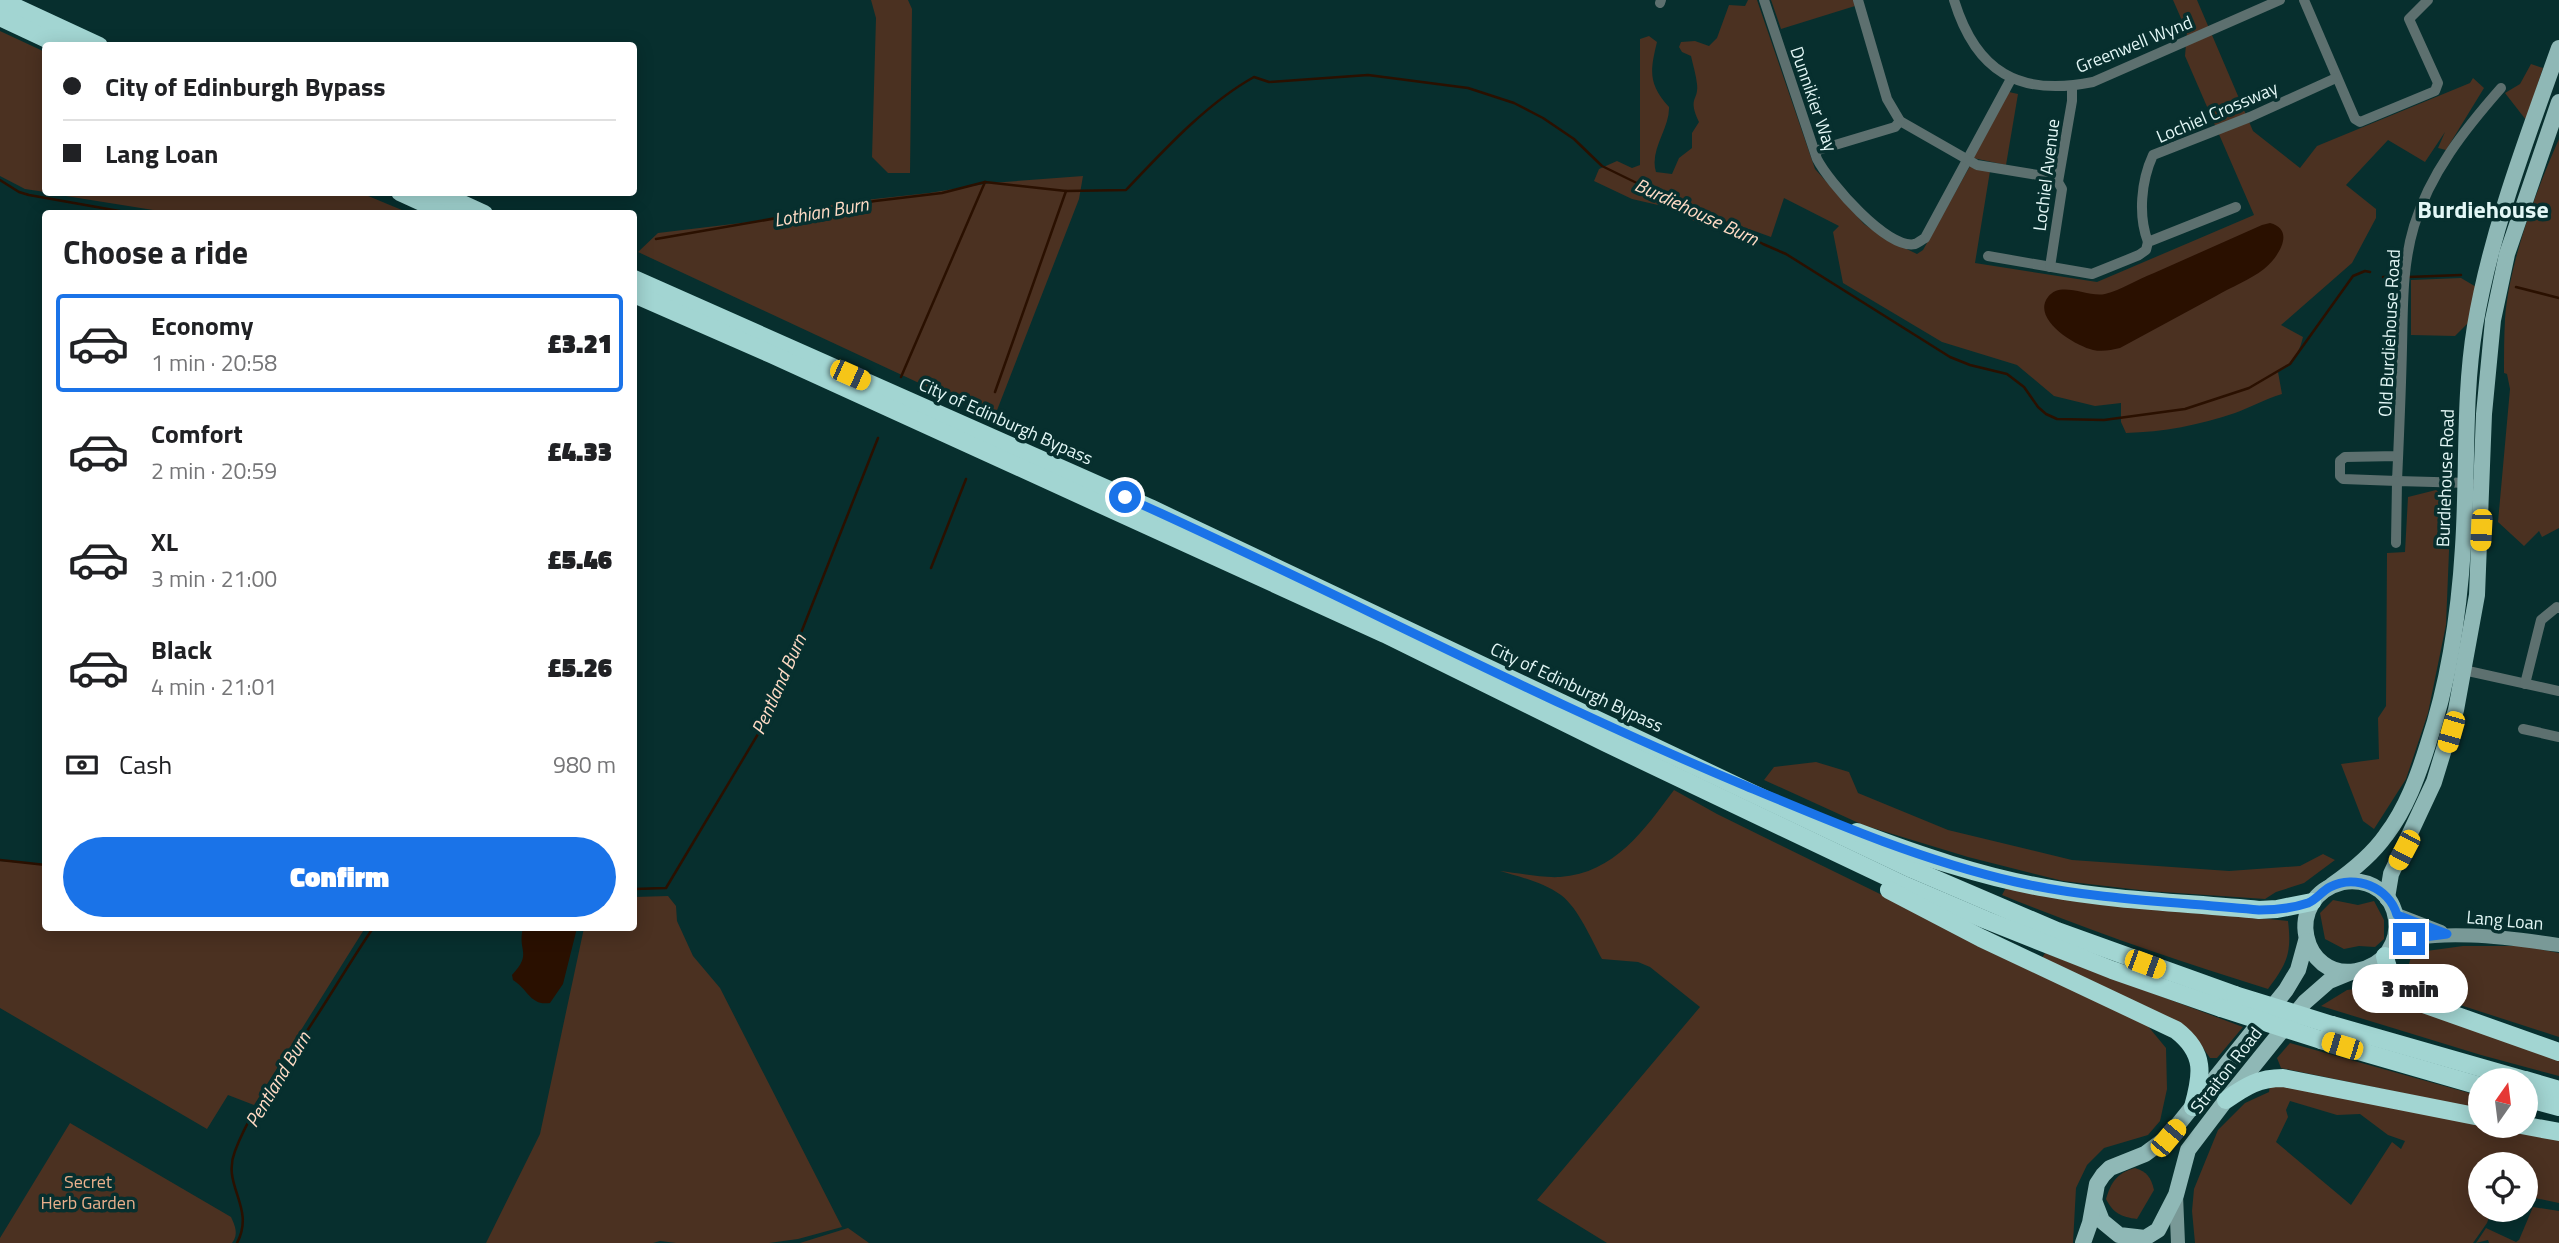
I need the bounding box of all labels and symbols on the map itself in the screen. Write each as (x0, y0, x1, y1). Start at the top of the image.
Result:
street label: Greenwell Wynd (2072, 8, 2196, 80)
street label: Dunnikier Way (1783, 43, 1845, 155)
street label: Lochiel Crossway (2152, 74, 2282, 150)
street label: Lochiel Avenue (2026, 117, 2066, 233)
water label: Burdiehouse Burn (1630, 170, 1764, 253)
water label: Lothian Burn (771, 188, 871, 234)
district label: Burdiehouse (2417, 191, 2549, 227)
street label: Old Burdiehouse Road (2371, 248, 2407, 418)
car (827, 357, 874, 393)
street label: City of Edinburgh Bypass (915, 370, 1097, 472)
street label: Burdiehouse Road (2429, 408, 2461, 548)
route start (1109, 481, 1141, 513)
car (2470, 508, 2493, 552)
water label: Pentland Burn (743, 629, 813, 739)
street label: City of Edinburgh Bypass (1486, 635, 1668, 739)
car (2436, 709, 2467, 755)
car (2385, 827, 2424, 873)
street label: Lang Loan (2465, 903, 2545, 937)
route end (2393, 923, 2425, 955)
car (2122, 947, 2169, 981)
callout: 3 min (2351, 964, 2467, 1012)
street label: Straiton Road (2183, 1021, 2269, 1119)
water label: Pentland Burn (237, 1025, 317, 1132)
car (2319, 1030, 2366, 1062)
north arrow (2468, 1068, 2538, 1138)
car (2147, 1115, 2190, 1161)
park label: Secret Herb Garden (40, 1168, 136, 1216)

